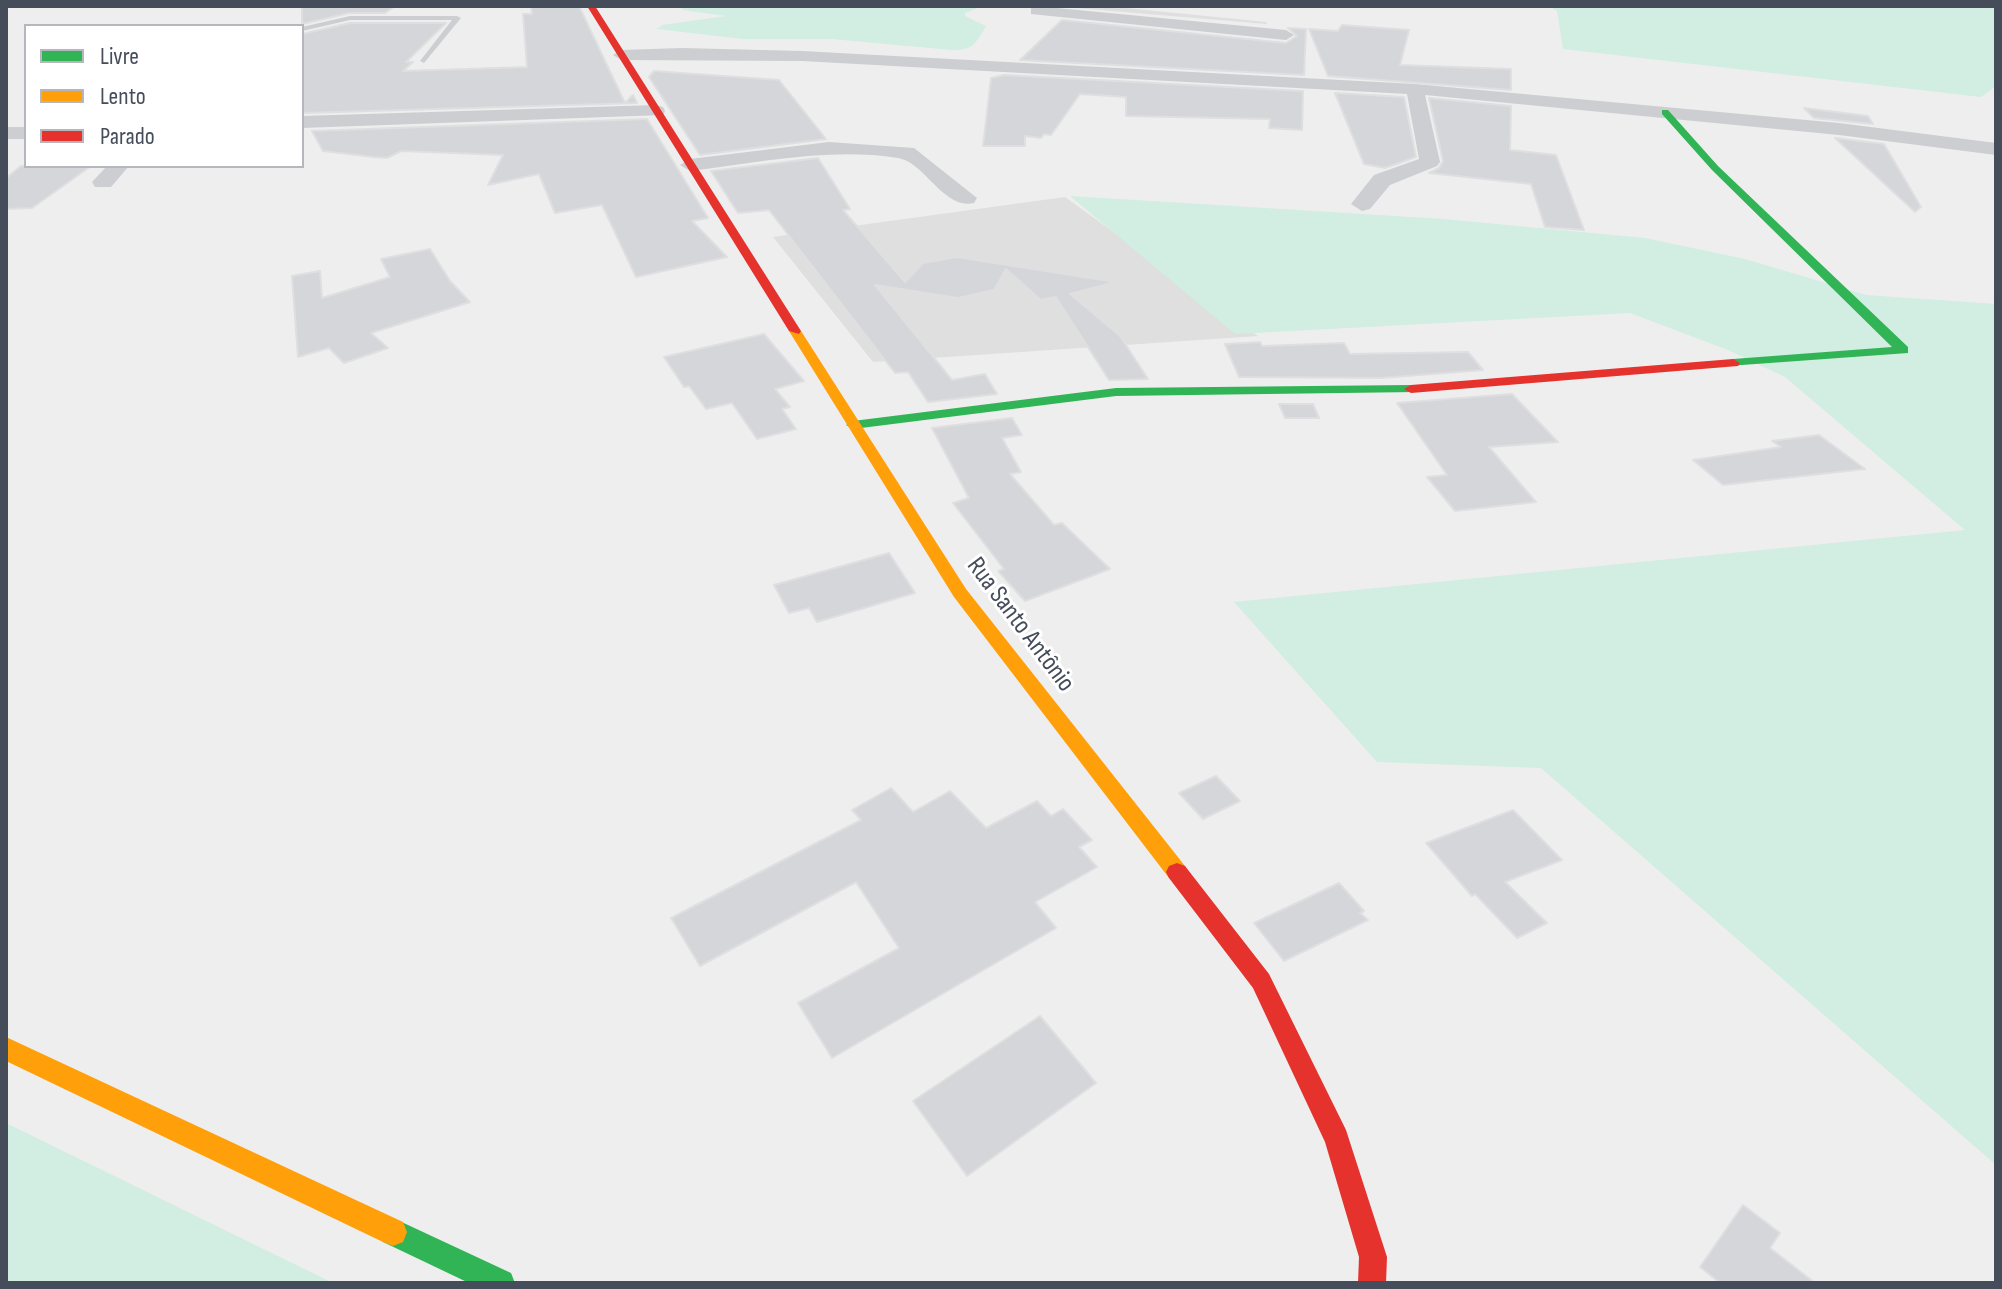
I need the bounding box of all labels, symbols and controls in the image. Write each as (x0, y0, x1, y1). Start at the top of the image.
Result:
legend (24, 24, 304, 168)
text: Livre (100, 42, 139, 71)
text: Lento (100, 82, 146, 111)
text: Parado (100, 122, 155, 151)
street label: Rua Santo Antônio (959, 552, 1081, 698)

